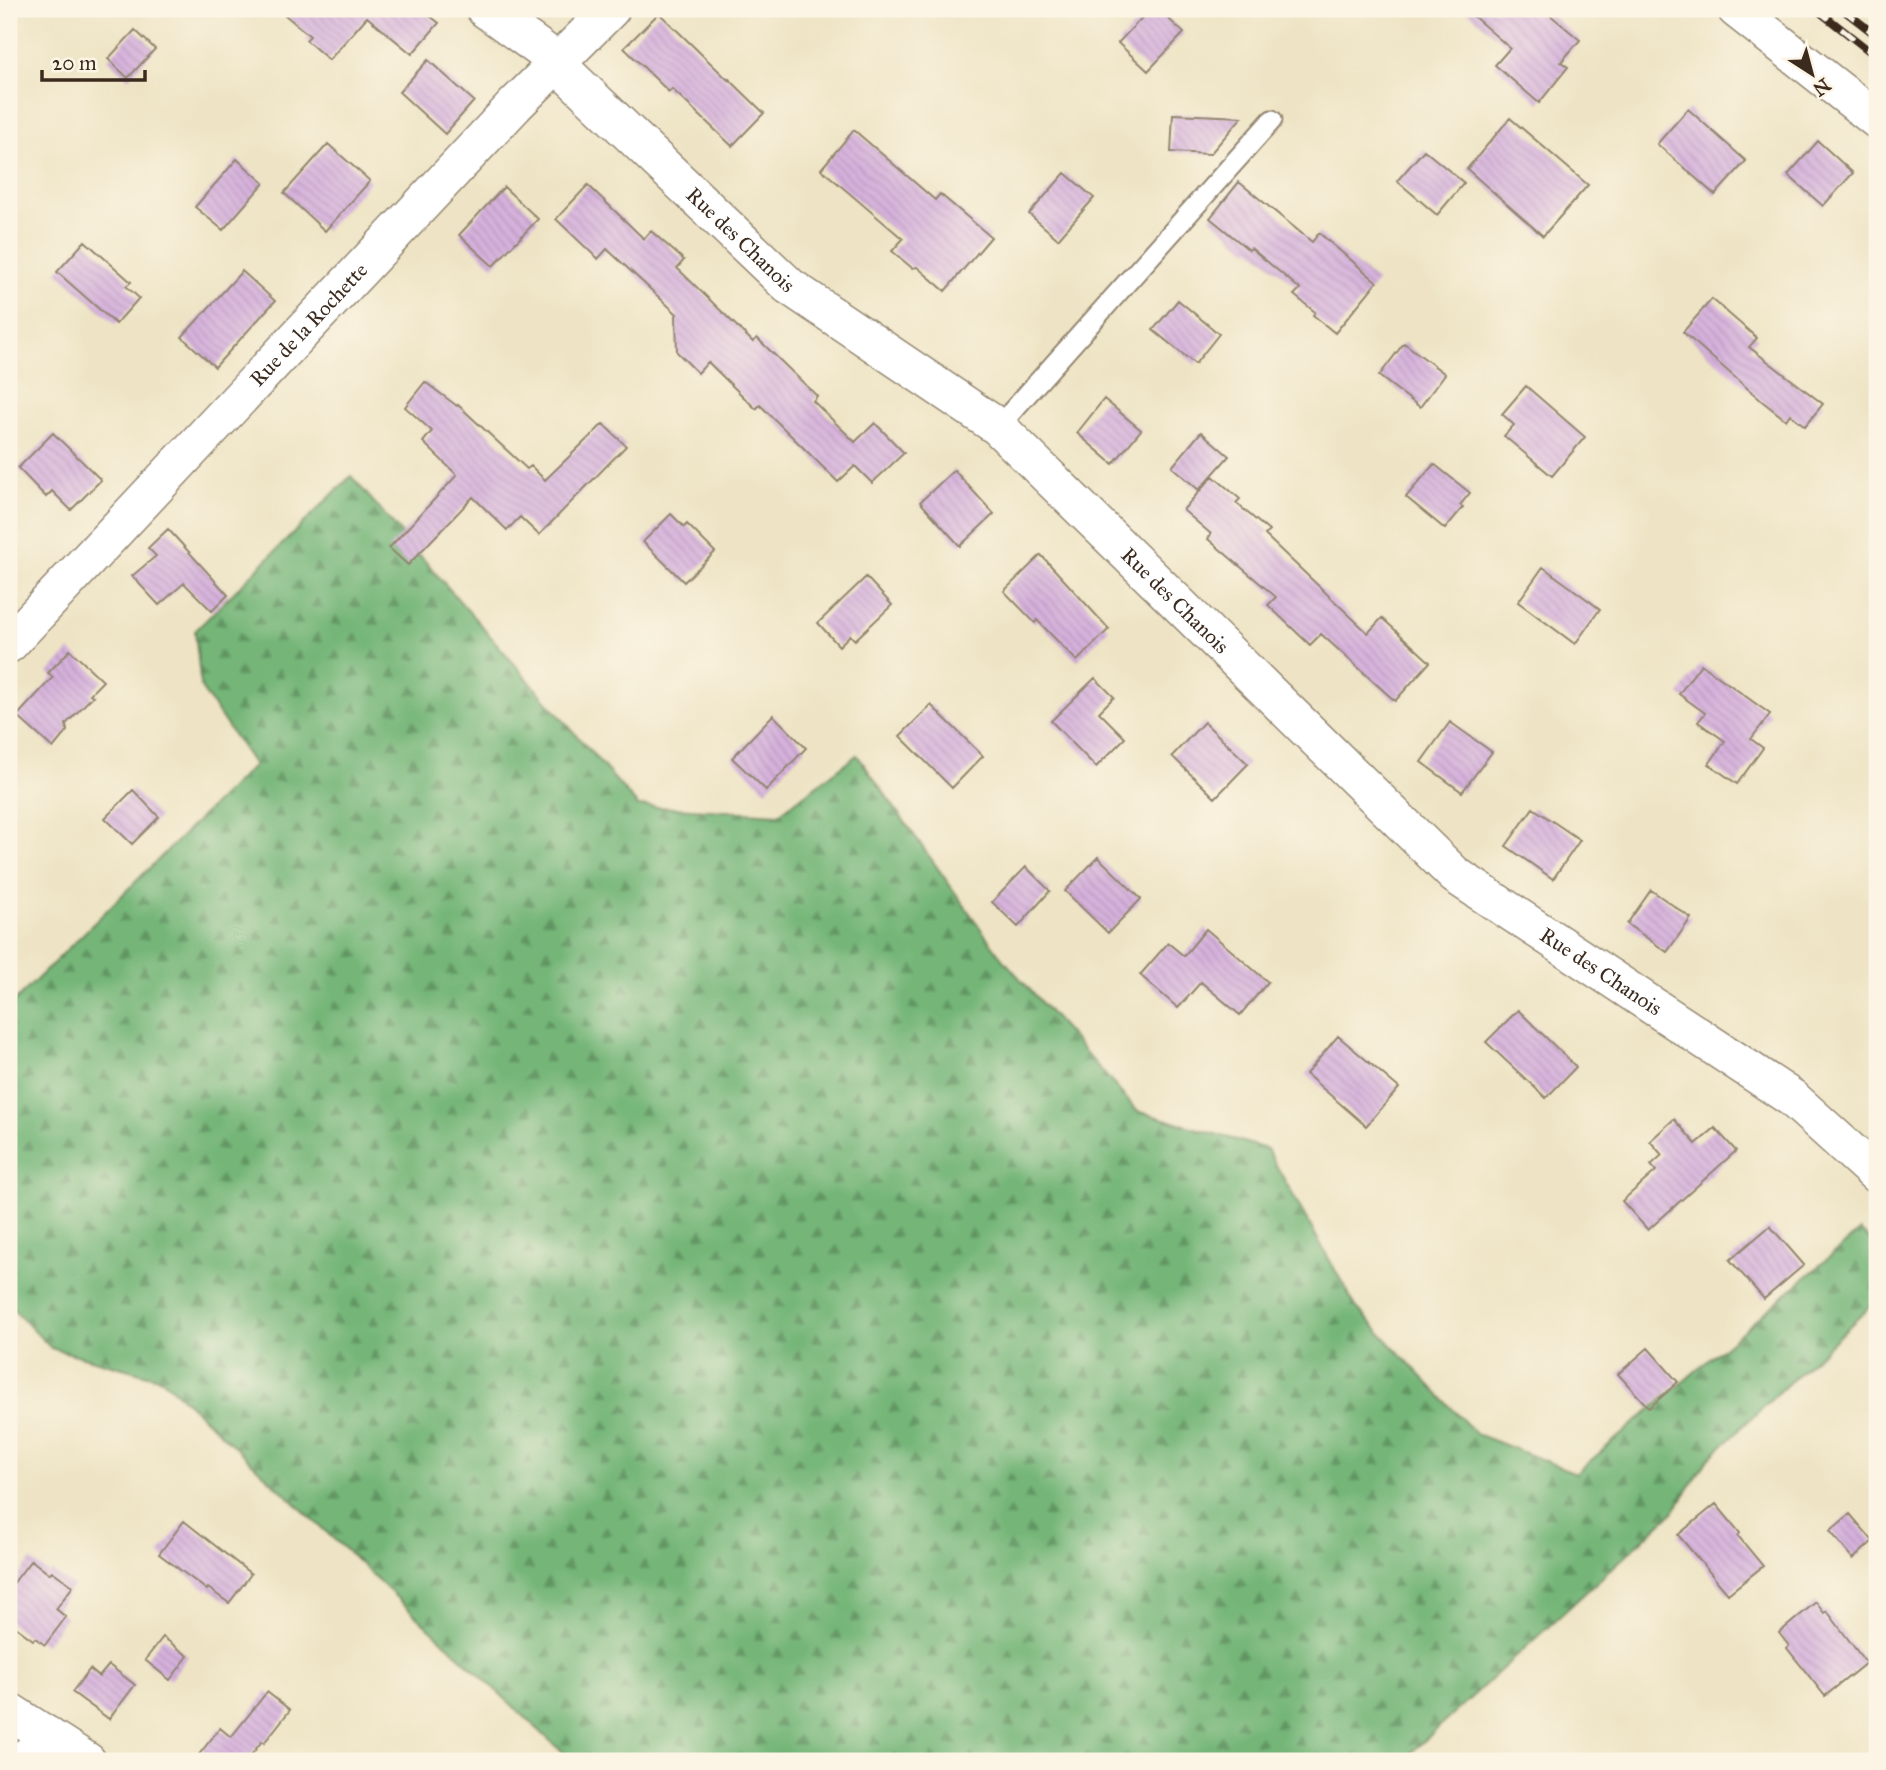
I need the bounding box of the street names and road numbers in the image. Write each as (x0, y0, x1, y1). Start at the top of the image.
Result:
street label: Rue des Chanois (681, 182, 801, 298)
street label: Rue de la Rochette (244, 257, 373, 392)
street label: Rue des Chanois (1116, 542, 1235, 659)
street label: Rue des Chanois (1535, 922, 1667, 1021)

